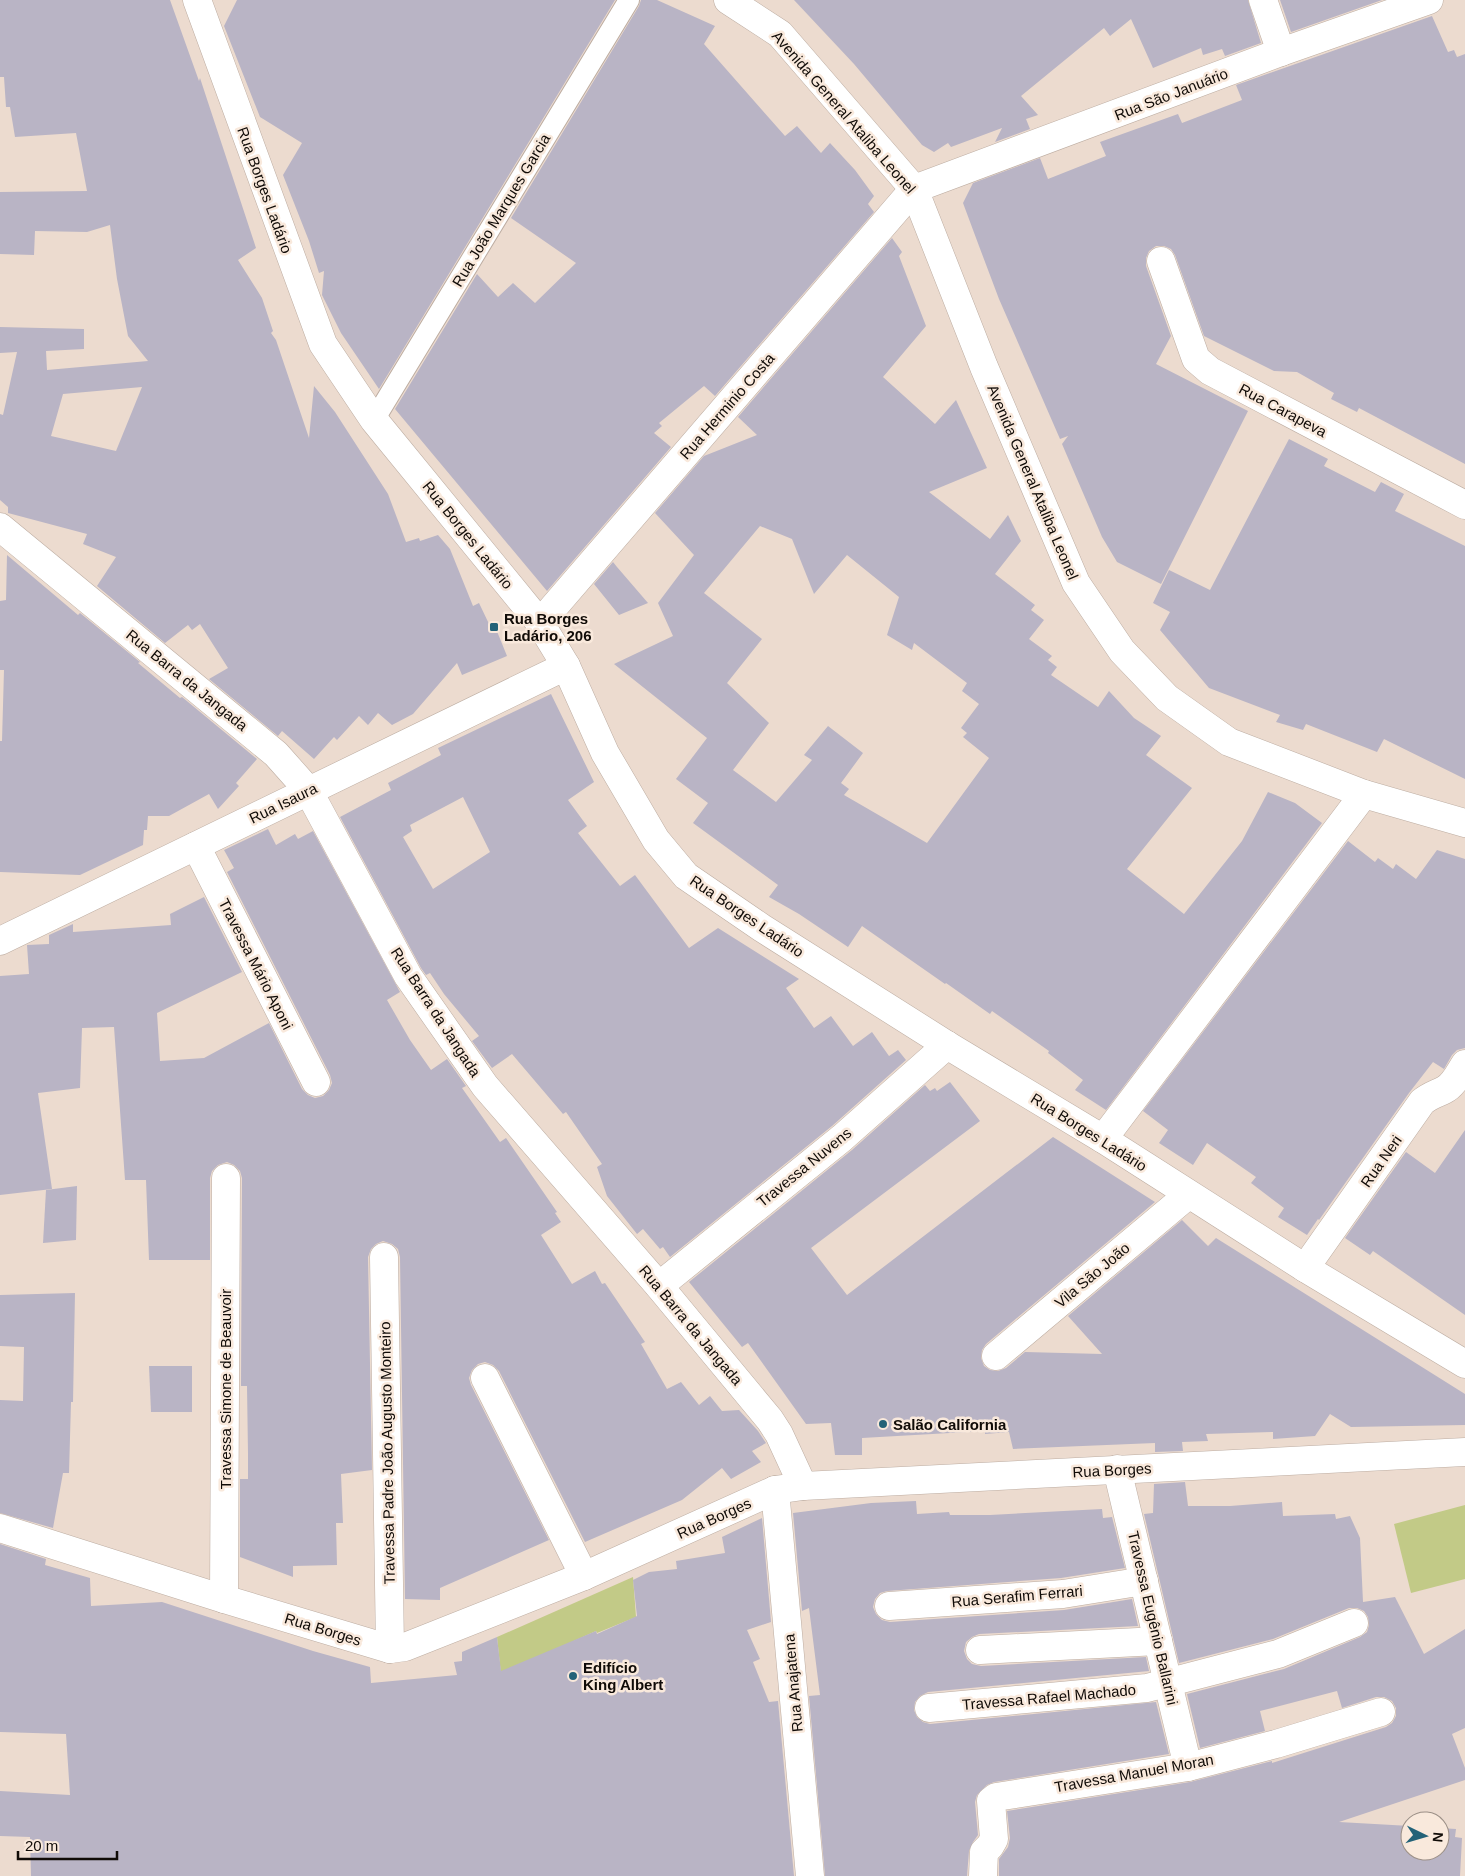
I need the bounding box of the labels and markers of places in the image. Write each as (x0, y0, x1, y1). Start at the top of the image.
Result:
place label: Rua Borges Ladário, 206 (504, 610, 592, 644)
marker: Rua Borges Ladário, 206 (488, 621, 500, 633)
place label: Salão California (893, 1416, 1007, 1433)
marker: Salão California (877, 1418, 889, 1430)
place label: Edifício King Albert (583, 1659, 663, 1693)
marker: Edifício King Albert (567, 1670, 579, 1682)

